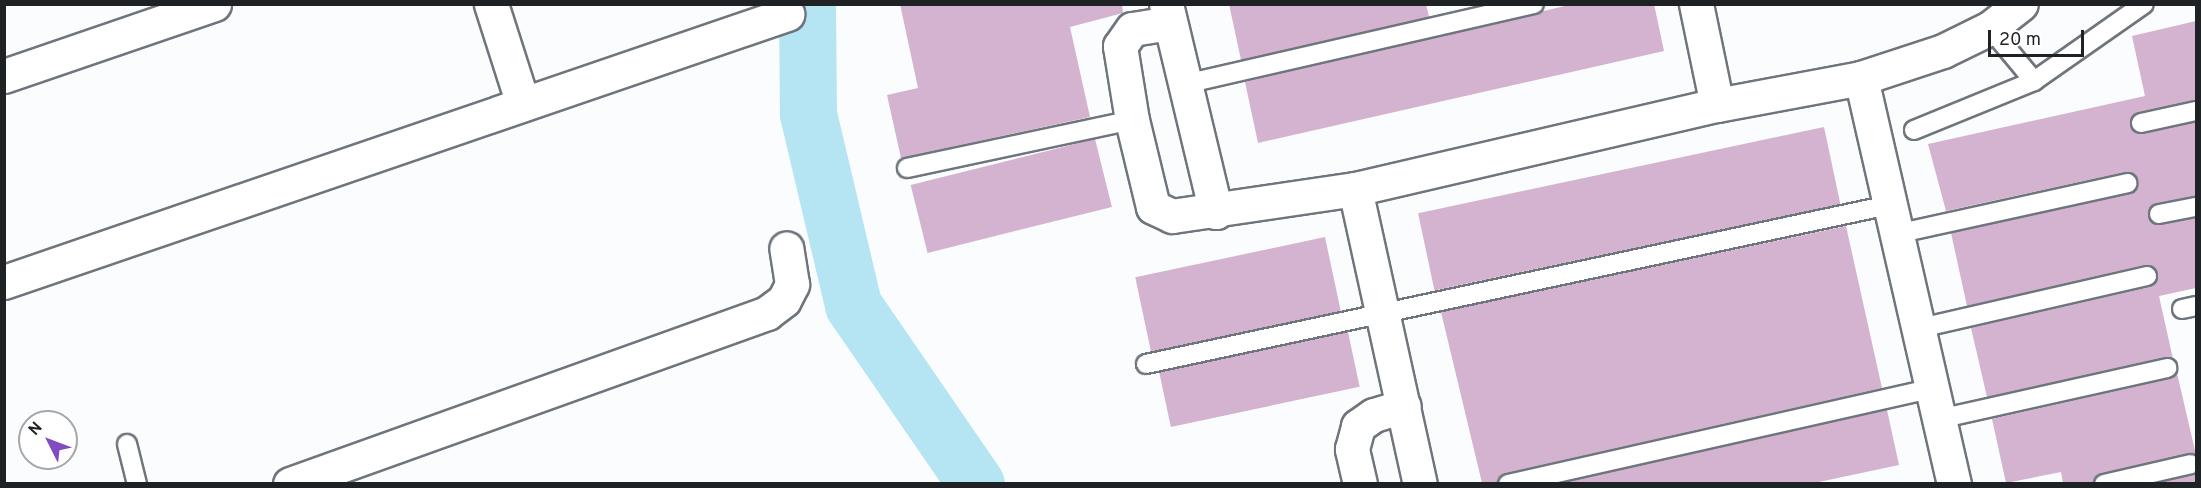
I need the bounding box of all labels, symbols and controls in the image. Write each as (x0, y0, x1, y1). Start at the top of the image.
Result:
scale bar (1991, 18, 2087, 56)
text: 20 m (1999, 29, 2041, 52)
north arrow (18, 410, 78, 470)
text: N (25, 418, 47, 440)

